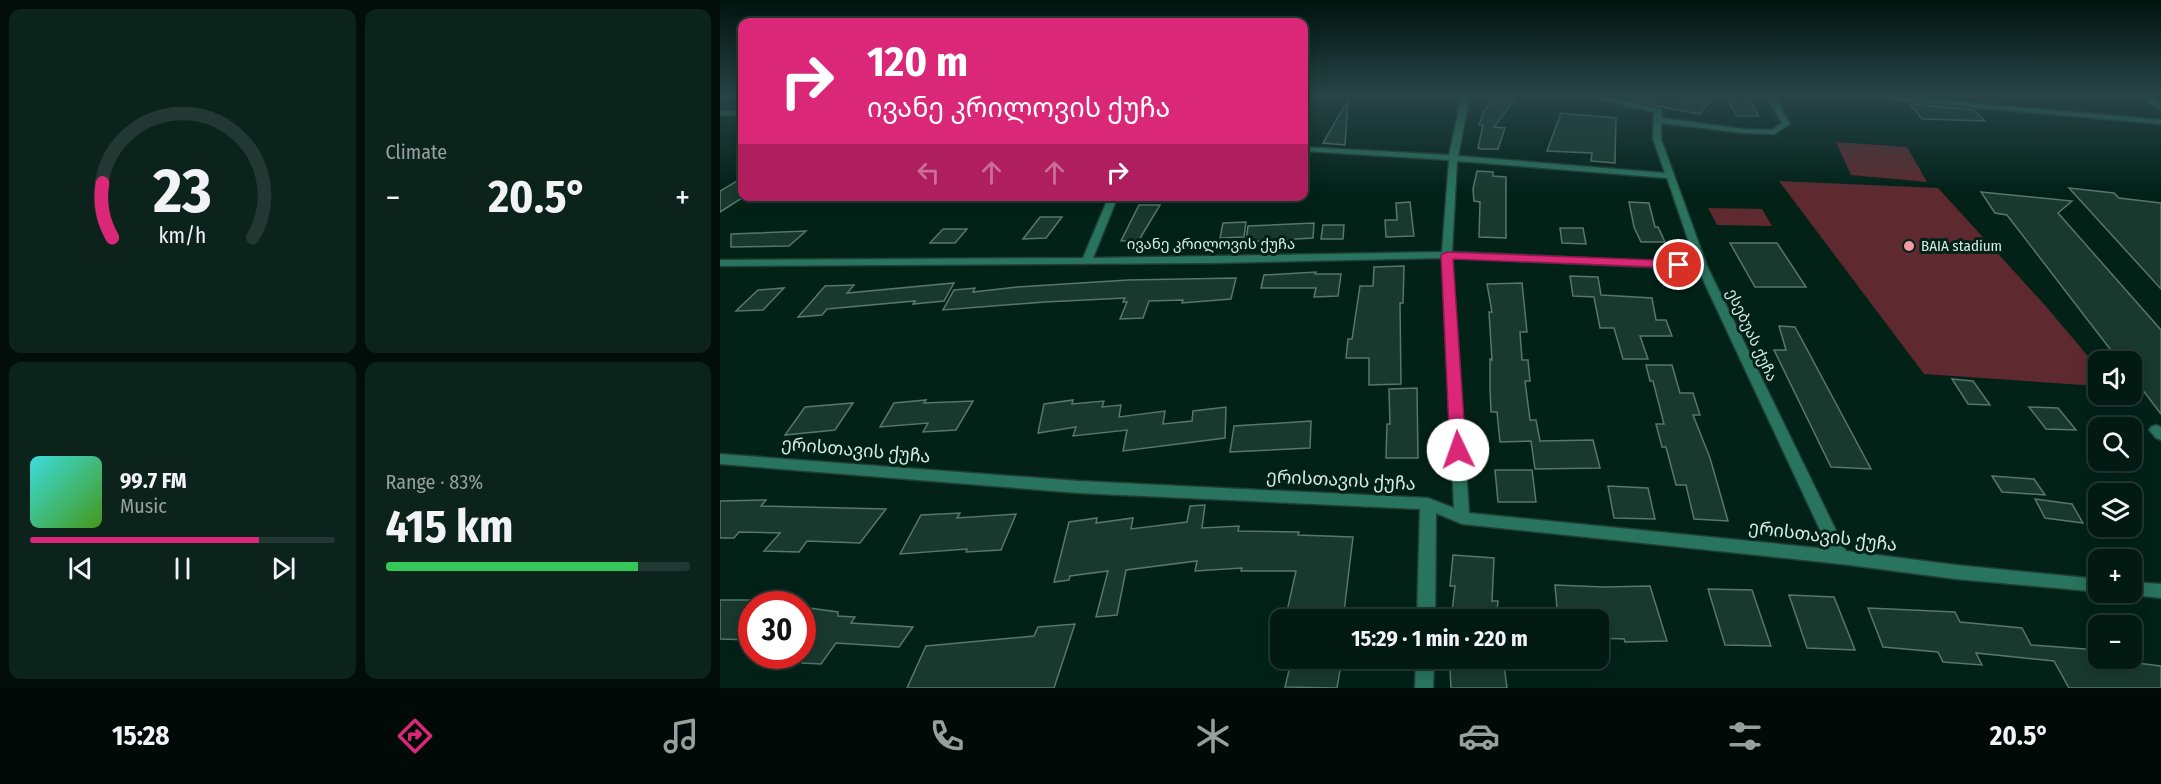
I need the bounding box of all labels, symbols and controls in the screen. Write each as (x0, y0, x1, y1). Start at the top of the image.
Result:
text: 120 m (867, 37, 968, 87)
icon: right (768, 42, 846, 120)
text: ივანე კრილოვის ქუჩა (867, 92, 1170, 124)
text: Climate (386, 140, 447, 164)
text: 23 (152, 154, 211, 229)
icon: left (912, 156, 945, 189)
icon: ahead (975, 156, 1008, 189)
icon: ahead (1038, 156, 1071, 189)
icon: right (1101, 156, 1134, 189)
text: 20.5° (488, 170, 587, 224)
text: − (386, 178, 400, 218)
text: + (675, 178, 690, 218)
text: km/h (158, 223, 206, 249)
street label: ივანე კრილოვის ქუჩა (1127, 235, 1295, 253)
place label: BAIA stadium (1921, 237, 2002, 255)
pin (1653, 239, 1704, 290)
marker: BAIA stadium (1902, 239, 1916, 253)
icon: arrive (1662, 248, 1695, 281)
street label: ესებუას ქუჩა (1723, 286, 1781, 384)
map controls (2088, 351, 2142, 669)
button: sound (2088, 351, 2142, 405)
button: search (2088, 417, 2142, 471)
position arrow (1426, 418, 1490, 482)
street label: ერისთავის ქუჩა (781, 433, 931, 467)
street label: ერისთავის ქუჩა (1266, 465, 1416, 495)
text: 99.7 FM (120, 467, 187, 494)
text: Range · 83% (386, 470, 483, 494)
button: layers (2088, 483, 2142, 537)
text: Music (120, 494, 167, 518)
text: 415 km (386, 500, 513, 554)
street label: ერისთავის ქუჩა (1748, 516, 1898, 556)
button: + (2088, 549, 2142, 603)
icon: previous (64, 552, 97, 585)
icon: pause (166, 552, 199, 585)
icon: next (267, 552, 300, 585)
speed limit sign: 30 (738, 591, 816, 669)
button: − (2088, 615, 2142, 669)
text: 15:29 · 1 min · 220 m (1351, 625, 1528, 652)
icon: directions (394, 715, 436, 757)
icon: music (660, 715, 702, 757)
icon: phone (926, 715, 968, 757)
icon: climate (1192, 715, 1234, 757)
icon: car (1458, 715, 1500, 757)
icon: filters (1724, 715, 1766, 757)
text: 15:28 (112, 720, 170, 752)
text: 20.5° (1990, 720, 2049, 752)

